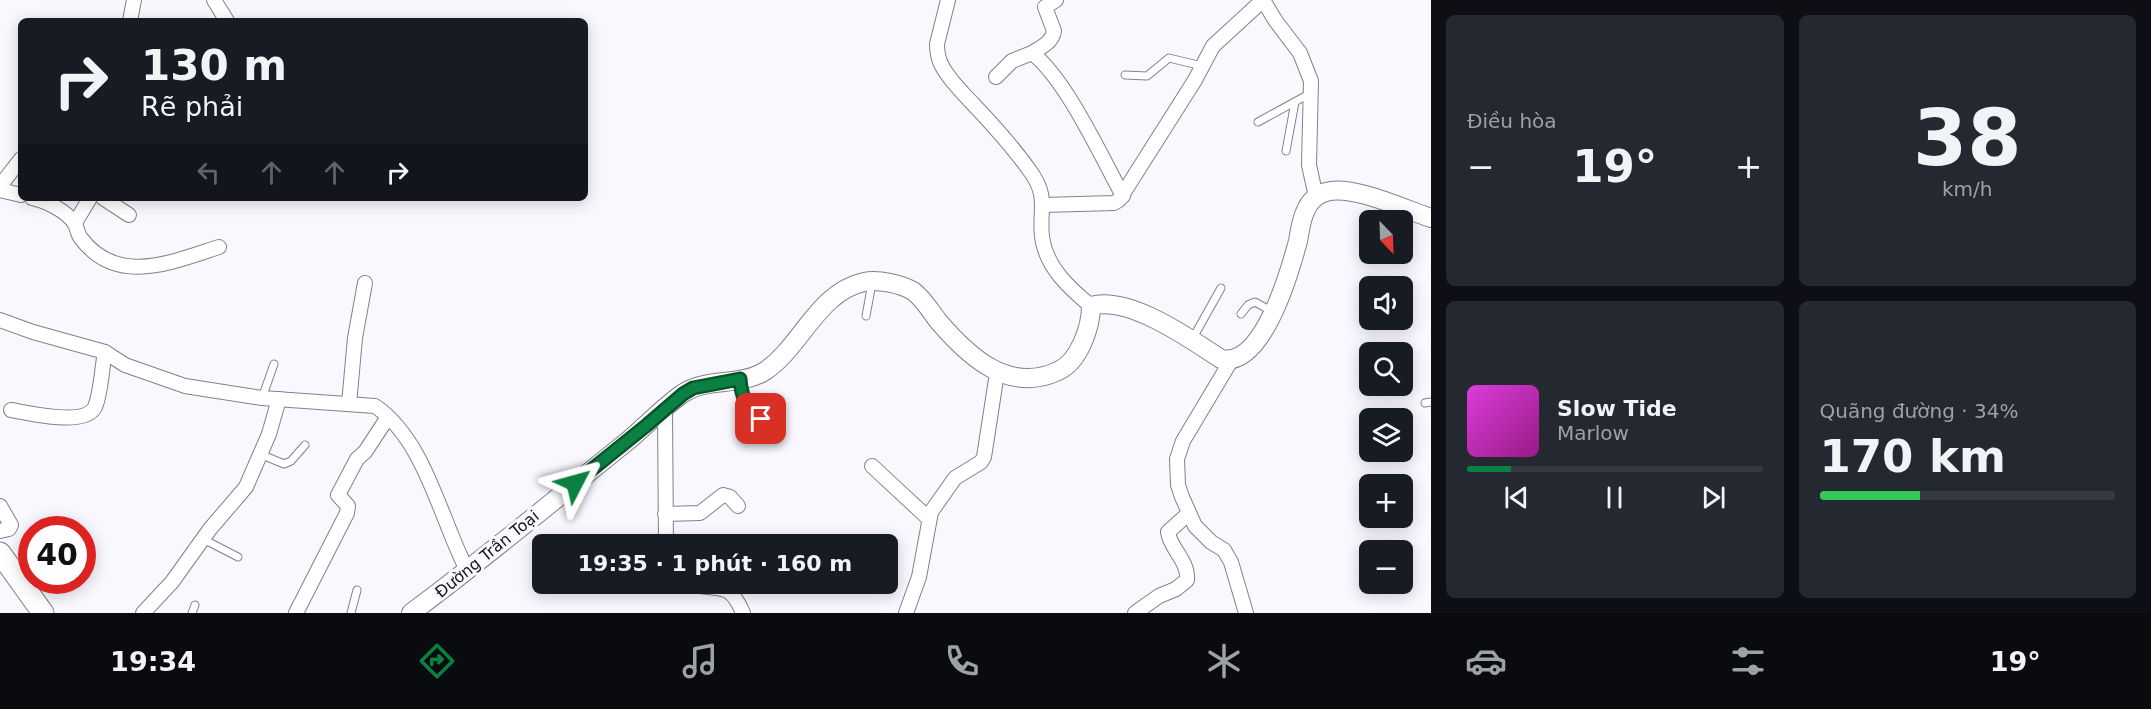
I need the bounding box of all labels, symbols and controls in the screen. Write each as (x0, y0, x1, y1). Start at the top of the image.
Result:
text: 130 m (141, 41, 287, 90)
icon: right (42, 42, 120, 120)
text: Rẽ phải (141, 91, 243, 122)
text: 38 (1913, 93, 2022, 183)
text: Điều hòa (1467, 109, 1557, 133)
text: 19° (1572, 140, 1657, 193)
text: − (1467, 147, 1495, 186)
text: + (1735, 147, 1763, 186)
icon: left (192, 156, 225, 189)
icon: ahead (255, 156, 288, 189)
icon: ahead (318, 156, 351, 189)
icon: right (381, 156, 414, 189)
text: km/h (1942, 177, 1992, 201)
north arrow (1359, 210, 1413, 264)
map controls (1359, 210, 1413, 594)
button: sound (1359, 276, 1413, 330)
button: search (1359, 342, 1413, 396)
pin (735, 393, 786, 444)
text: Slow Tide (1557, 396, 1677, 421)
text: Quãng đường · 34% (1820, 399, 2018, 423)
icon: arrive (744, 402, 777, 435)
button: layers (1359, 408, 1413, 462)
text: Marlow (1557, 421, 1629, 445)
text: 170 km (1820, 430, 2006, 483)
position arrow (543, 451, 607, 515)
button: + (1359, 474, 1413, 528)
icon: previous (1500, 481, 1533, 514)
icon: pause (1598, 481, 1631, 514)
icon: next (1697, 481, 1730, 514)
street label: Đường Trần Toại (431, 506, 543, 602)
speed limit sign: 40 (18, 516, 96, 594)
button: − (1359, 540, 1413, 594)
text: 19:35 · 1 phút · 160 m (578, 551, 852, 576)
icon: directions (416, 640, 458, 682)
icon: music (679, 640, 721, 682)
icon: phone (941, 640, 983, 682)
icon: climate (1203, 640, 1245, 682)
icon: car (1465, 640, 1507, 682)
icon: filters (1727, 640, 1769, 682)
text: 19:34 (110, 646, 196, 677)
text: 19° (1990, 646, 2041, 677)

